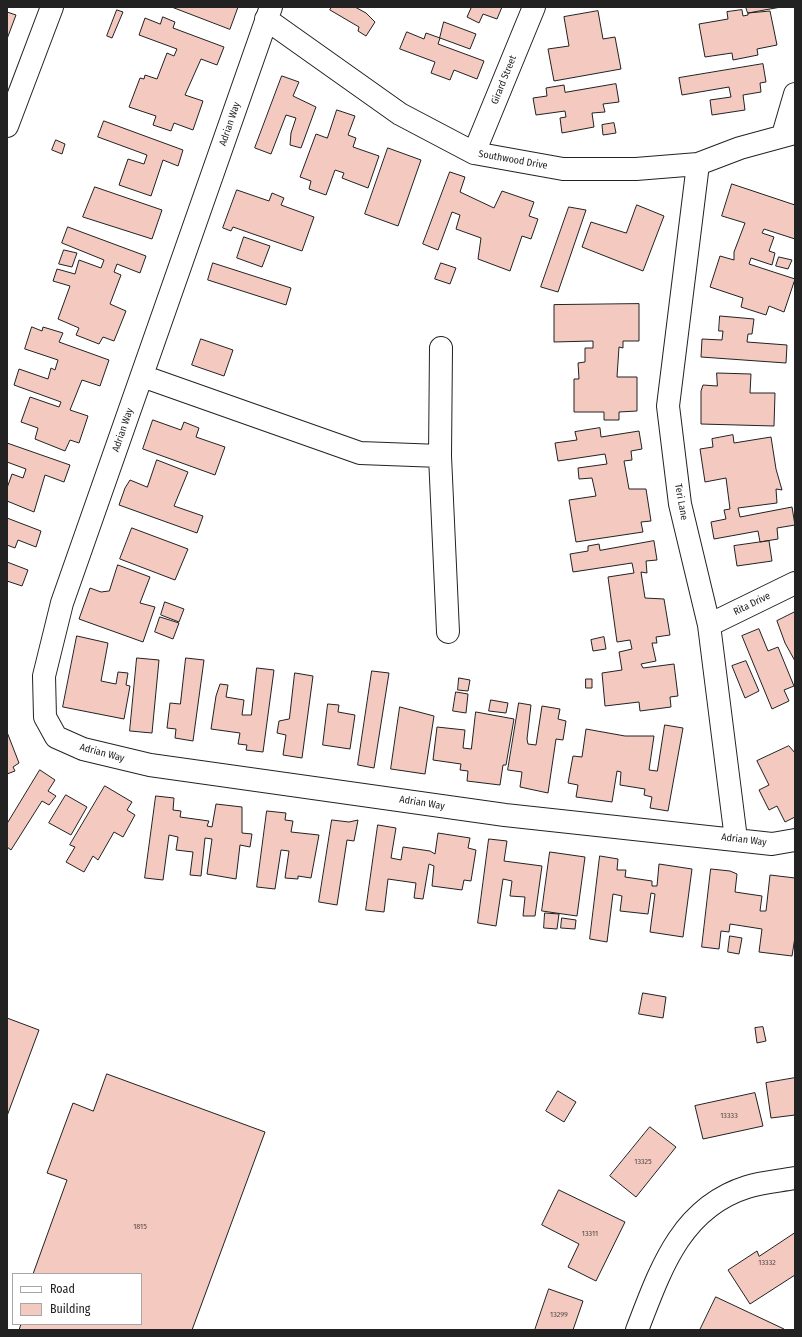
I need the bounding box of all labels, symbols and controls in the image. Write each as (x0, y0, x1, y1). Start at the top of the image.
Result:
street label: Girard Street (489, 54, 519, 106)
street label: Adrian Way (217, 101, 243, 147)
street label: Southwood Drive (478, 148, 548, 172)
street label: Adrian Way (110, 407, 136, 453)
street label: Teri Lane (672, 483, 690, 521)
street label: Rita Drive (732, 590, 772, 618)
street label: Adrian Way (78, 741, 126, 765)
street label: Adrian Way (399, 794, 445, 812)
street label: Adrian Way (721, 831, 767, 849)
house number: 13333 (720, 1111, 738, 1121)
house number: 13325 (634, 1157, 652, 1167)
house number: 1815 (133, 1222, 147, 1232)
house number: 13311 (582, 1229, 598, 1239)
house number: 13332 (758, 1258, 776, 1268)
legend (12, 1273, 142, 1325)
text: Road (50, 1282, 75, 1296)
text: Building (50, 1302, 90, 1316)
house number: 13299 (550, 1310, 568, 1320)

